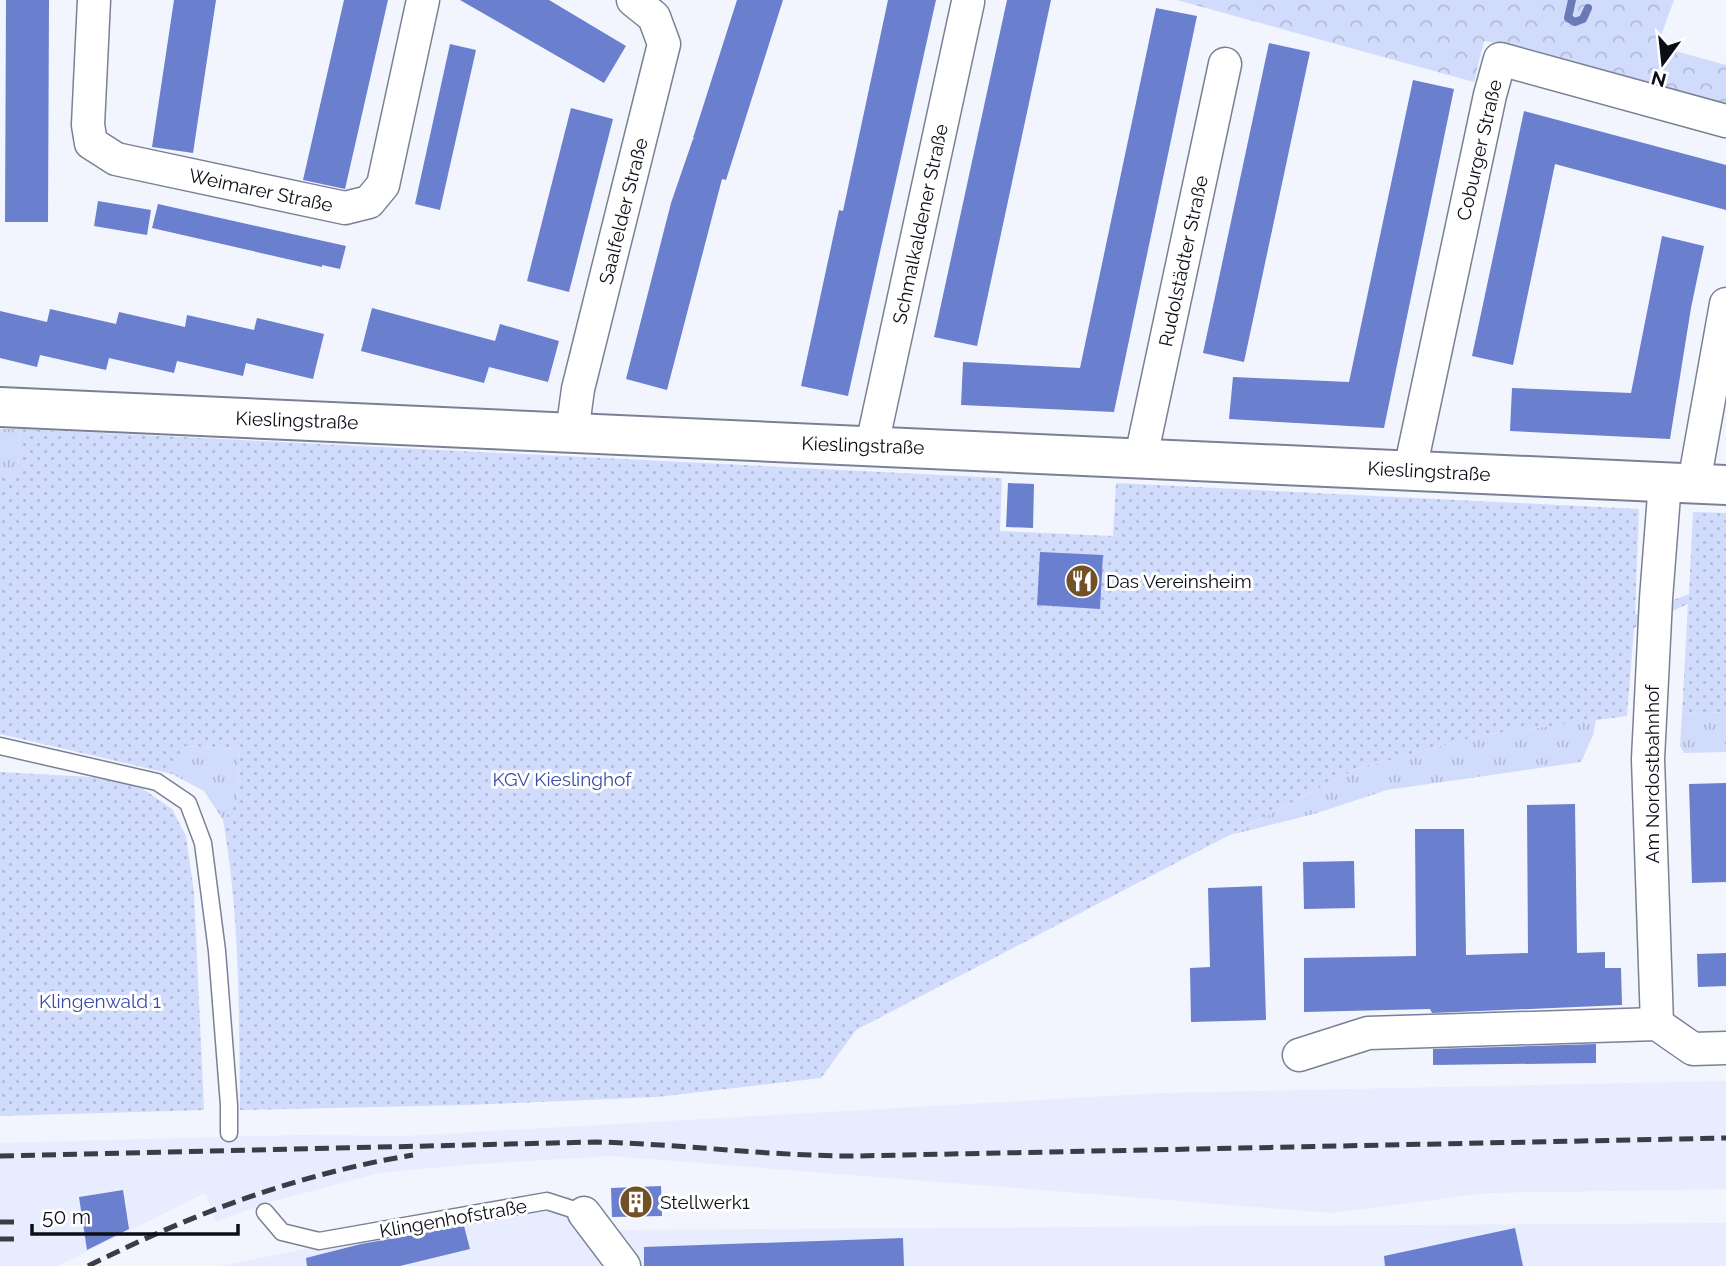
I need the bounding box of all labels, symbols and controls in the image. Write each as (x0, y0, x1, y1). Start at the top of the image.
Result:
north arrow (1628, 28, 1698, 98)
text: N (1649, 67, 1668, 92)
street label: Coburger Straße (1452, 77, 1506, 223)
street label: Schmalkaldener Straße (888, 122, 952, 326)
street label: Saalfelder Straße (594, 136, 652, 286)
street label: Weimarer Straße (187, 164, 335, 216)
street label: Rudolstädter Straße (1154, 173, 1212, 349)
street label: Kieslingstraße (235, 407, 359, 433)
street label: Kieslingstraße (801, 432, 925, 458)
street label: Kieslingstraße (1367, 457, 1491, 485)
restaurant icon: Das Vereinsheim (1063, 562, 1101, 600)
place label: Das Vereinsheim (1106, 570, 1252, 592)
street label: Am Nordostbahnhof (1641, 684, 1663, 863)
park label: KGV Kieslinghof (492, 768, 632, 790)
park label: Klingenwald 1 (39, 990, 161, 1012)
building icon: Stellwerk1 (617, 1183, 655, 1221)
place label: Stellwerk1 (660, 1191, 750, 1213)
scale bar (32, 1192, 238, 1236)
street label: Klingenhofstraße (378, 1194, 528, 1242)
text: 50 m (42, 1204, 91, 1229)

